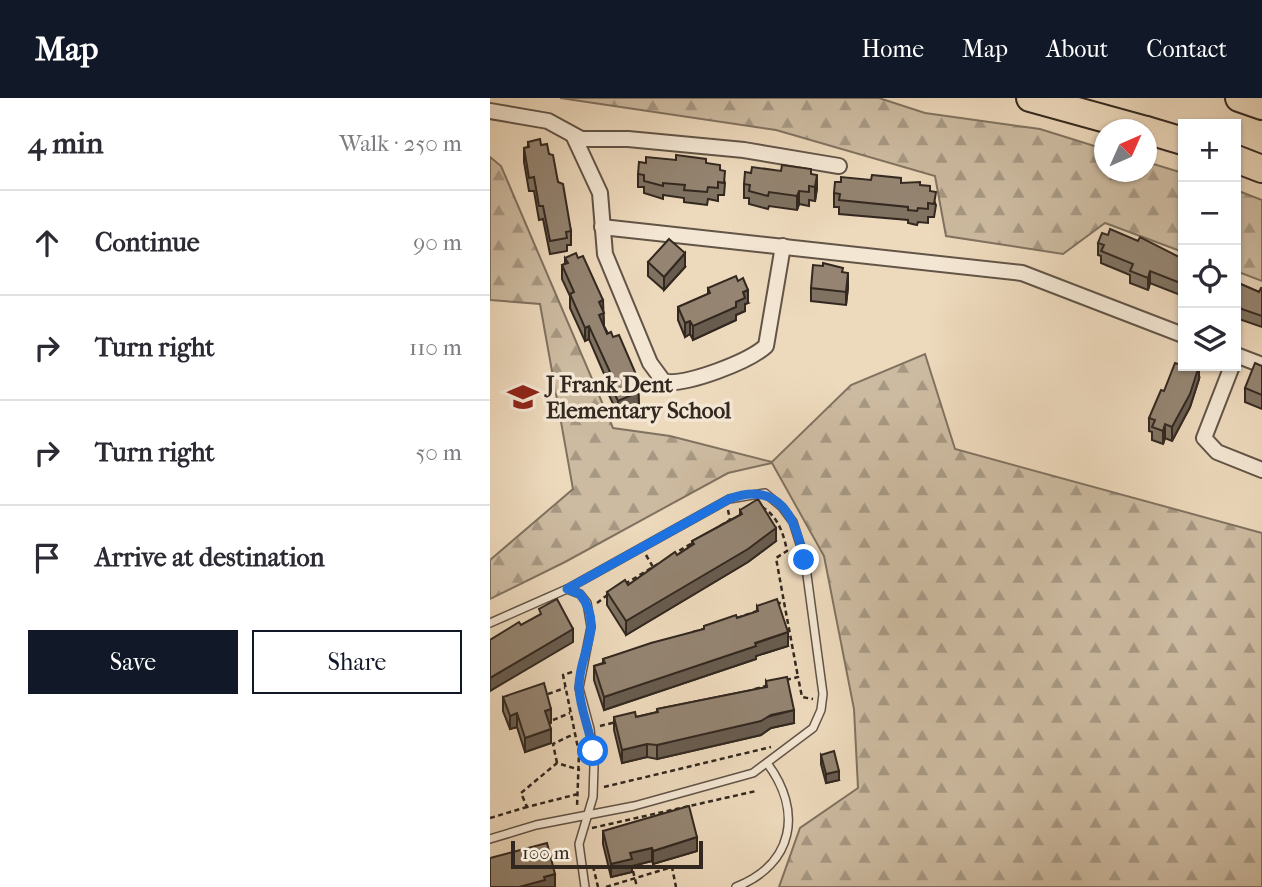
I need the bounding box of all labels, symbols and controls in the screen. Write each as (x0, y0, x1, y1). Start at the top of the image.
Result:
text: Map (35, 30, 98, 69)
text: Home (862, 35, 924, 63)
text: Map (962, 35, 1008, 63)
text: About (1046, 35, 1108, 63)
text: Contact (1146, 35, 1227, 63)
north arrow (1094, 119, 1157, 182)
map controls (1178, 119, 1241, 371)
button: + (1178, 119, 1241, 182)
text: 4 min (28, 126, 103, 161)
text: Walk · 250 m (339, 130, 462, 157)
button: − (1178, 182, 1241, 245)
icon: ahead (28, 224, 66, 262)
text: Continue (95, 227, 200, 258)
text: 90 m (413, 229, 462, 256)
button: locate (1178, 245, 1241, 308)
button: layers (1178, 308, 1241, 371)
icon: right (28, 329, 66, 367)
text: Turn right (95, 332, 215, 363)
text: 110 m (409, 334, 462, 361)
place label: J Frank Dent Elementary School (544, 371, 732, 424)
school or university icon: J Frank Dent Elementary School (506, 380, 540, 414)
icon: right (28, 434, 66, 472)
text: Turn right (95, 437, 215, 468)
text: 50 m (415, 439, 462, 466)
icon: arrive (28, 539, 66, 577)
text: Arrive at destination (95, 542, 325, 573)
route end (788, 544, 819, 575)
button: Save (28, 630, 238, 694)
button: Share (252, 630, 462, 694)
route start (577, 735, 608, 766)
scale bar (511, 838, 704, 870)
text: 100 m (522, 842, 570, 864)

